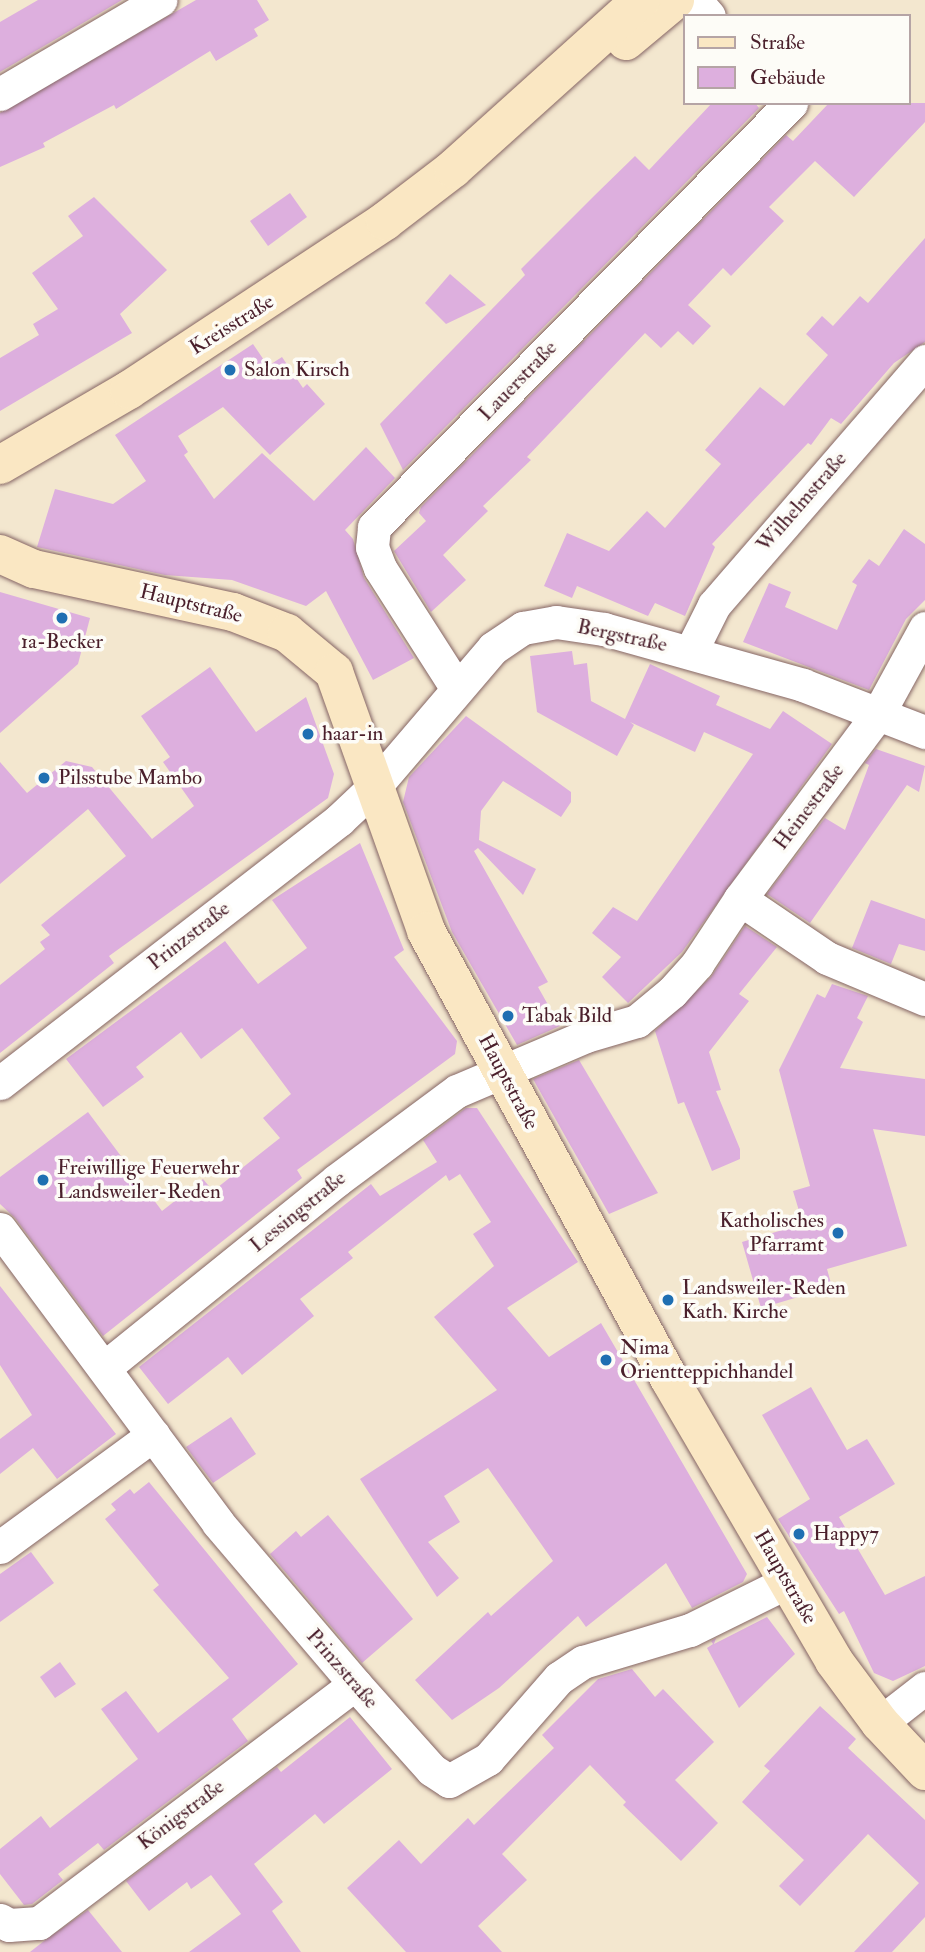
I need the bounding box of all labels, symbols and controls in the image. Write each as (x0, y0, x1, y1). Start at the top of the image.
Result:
legend (684, 14, 911, 105)
text: Straße (750, 29, 805, 56)
text: Gebäude (750, 64, 825, 91)
street label: Kreisstraße (185, 289, 279, 361)
street label: Lauerstraße (474, 336, 562, 426)
place label: Salon Kirsch (244, 357, 350, 383)
marker: Salon Kirsch (222, 362, 238, 378)
street label: Wilhelmstraße (752, 447, 852, 557)
street label: Hauptstraße (137, 579, 245, 629)
marker: 1a-Becker (54, 610, 70, 626)
street label: Bergstraße (575, 614, 669, 658)
place label: 1a-Becker (21, 629, 103, 655)
place label: haar-in (322, 721, 383, 747)
marker: haar-in (300, 726, 316, 742)
street label: Heinestraße (768, 759, 850, 855)
place label: Pilsstube Mambo (58, 765, 202, 791)
marker: Pilsstube Mambo (36, 770, 52, 786)
street label: Prinzstraße (143, 896, 235, 976)
place label: Tabak Bild (522, 1003, 612, 1029)
marker: Tabak Bild (500, 1008, 516, 1024)
street label: Hauptstraße (472, 1030, 544, 1134)
place label: Freiwillige Feuerwehr Landsweiler-Reden (57, 1155, 239, 1205)
street label: Lessingstraße (245, 1166, 351, 1258)
marker: Freiwillige Feuerwehr Landsweiler-Reden (35, 1172, 51, 1188)
place label: Katholisches Pfarramt (719, 1208, 824, 1258)
marker: Katholisches Pfarramt (830, 1225, 846, 1241)
place label: Landsweiler-Reden Kath. Kirche (682, 1275, 846, 1325)
marker: Landsweiler-Reden Kath. Kirche (660, 1292, 676, 1308)
place label: Nima Orientteppichhandel (620, 1335, 793, 1385)
marker: Nima Orientteppichhandel (598, 1352, 614, 1368)
place label: Happy7 (813, 1521, 879, 1547)
street label: Hauptstraße (748, 1525, 822, 1629)
marker: Happy7 (791, 1526, 807, 1542)
street label: Prinzstraße (301, 1624, 383, 1714)
street label: Königstraße (133, 1774, 229, 1856)

